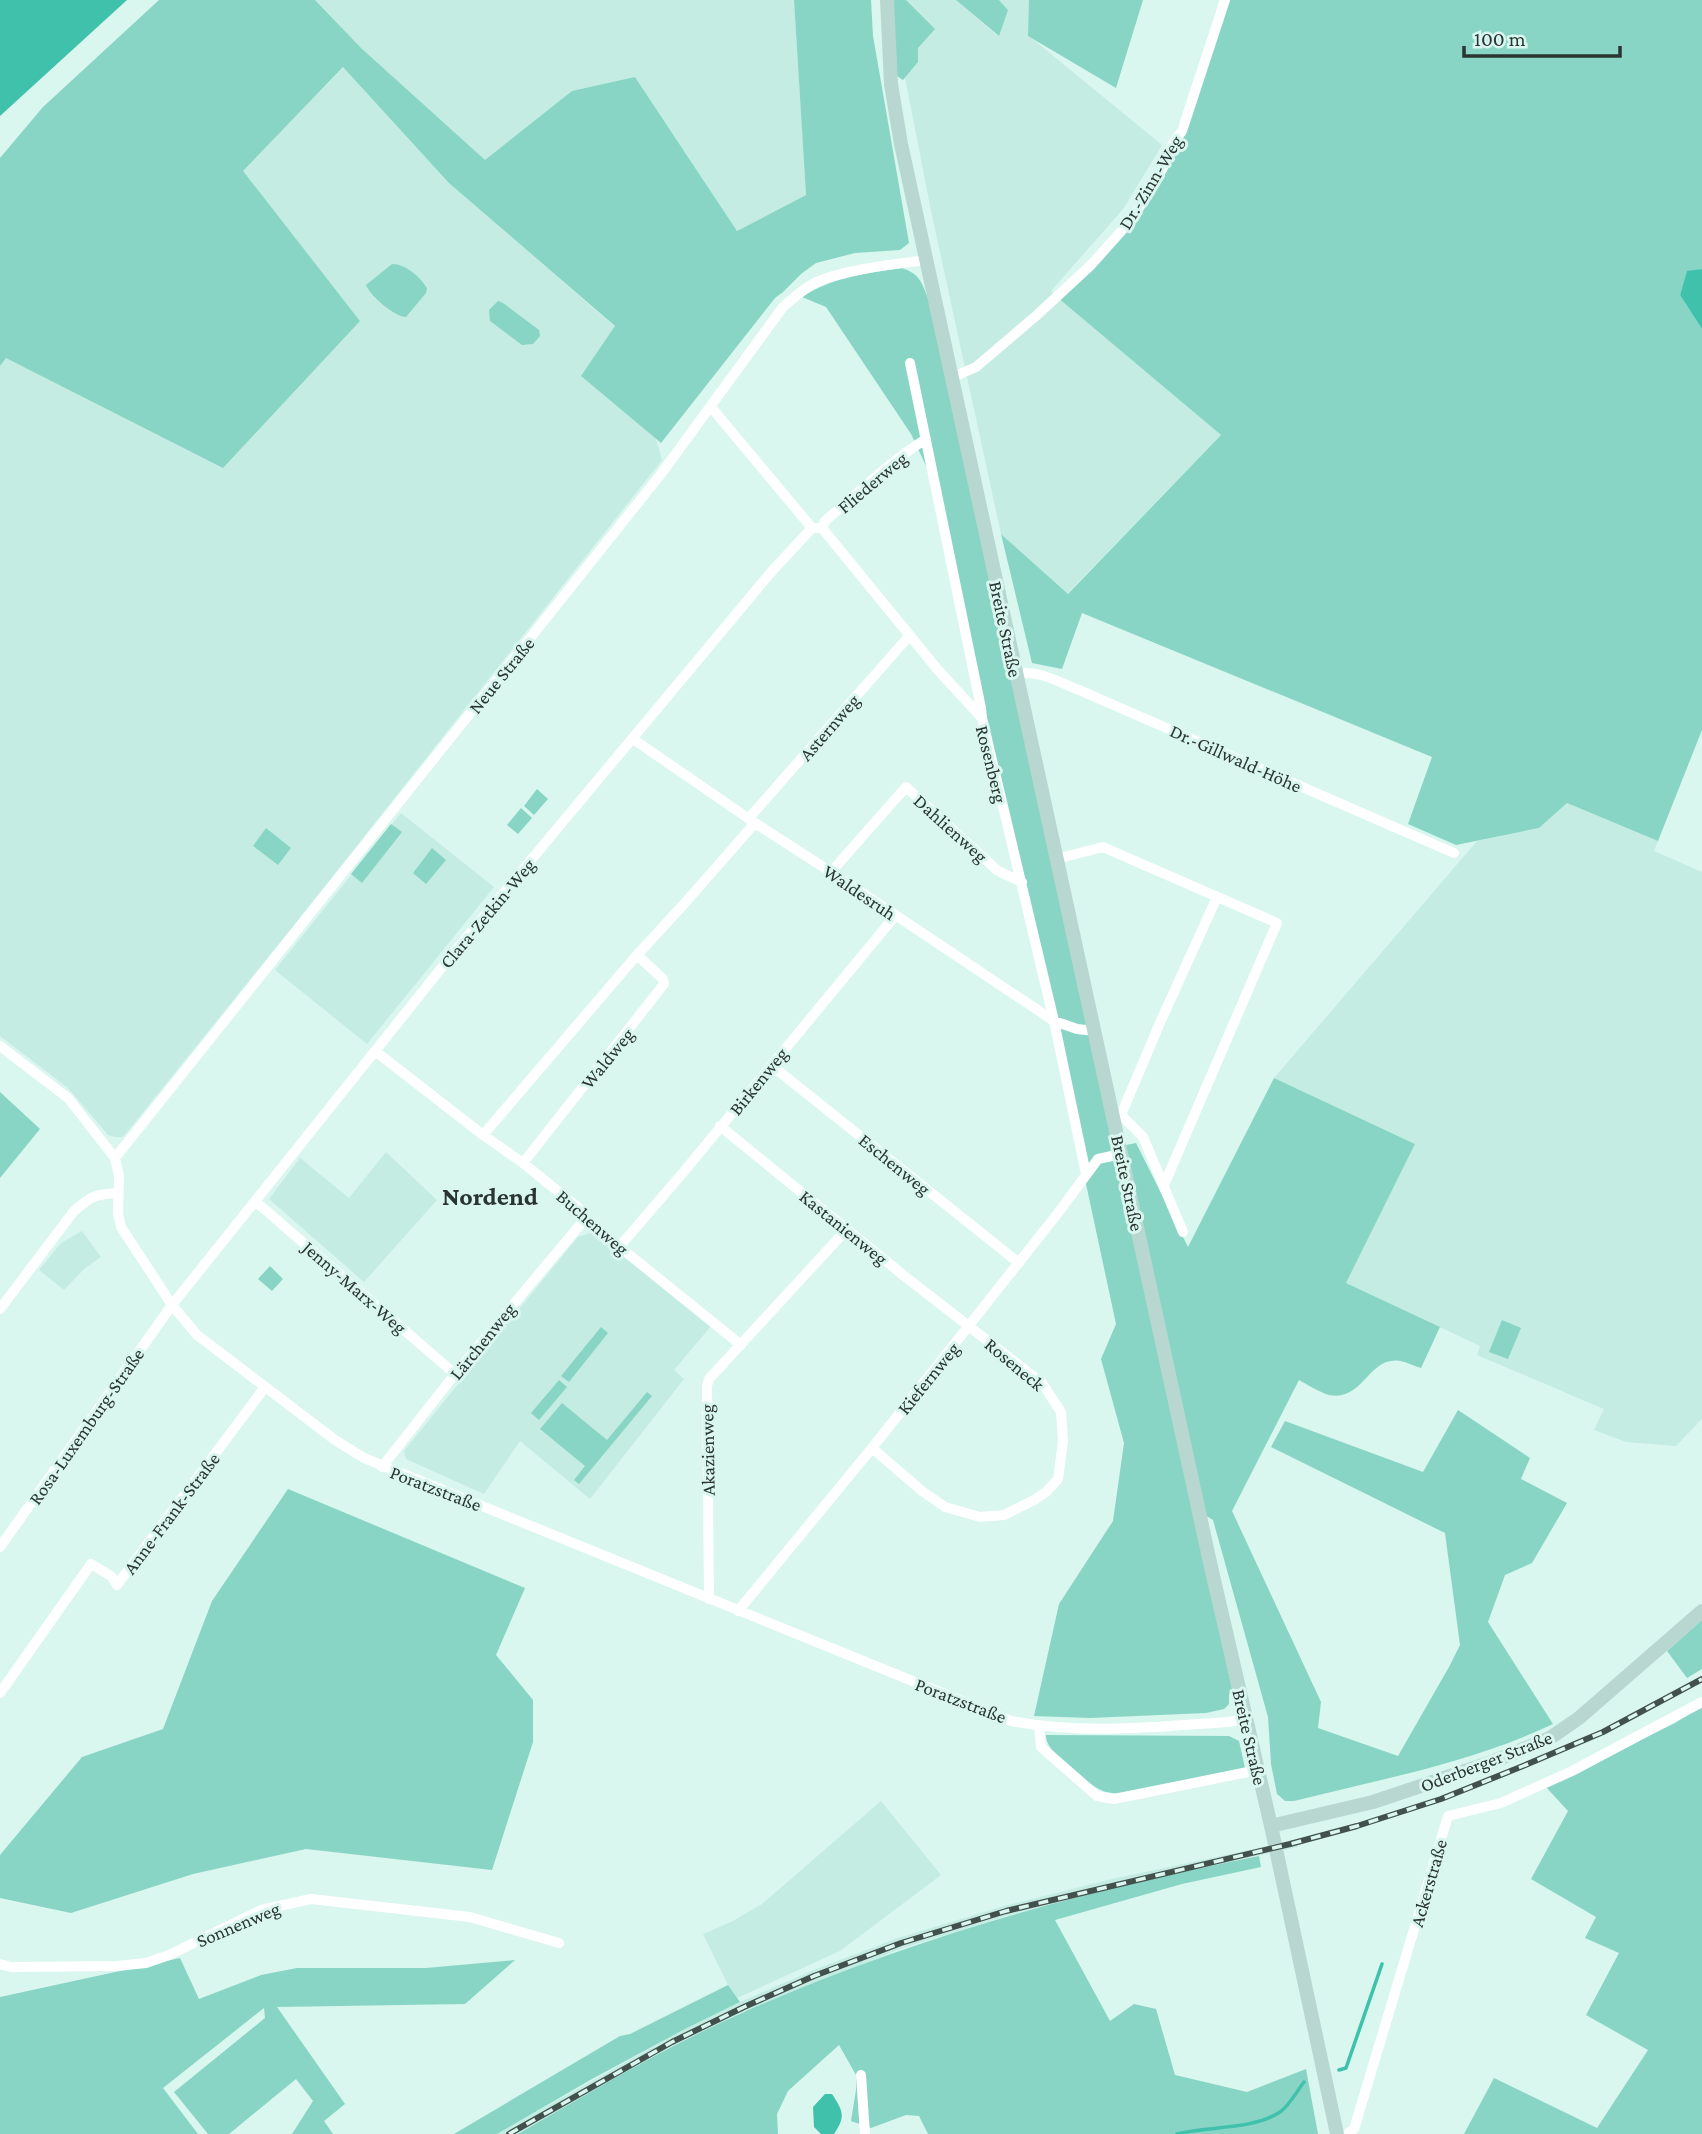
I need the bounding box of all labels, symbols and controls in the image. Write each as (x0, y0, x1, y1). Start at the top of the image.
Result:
scale bar (1464, 14, 1620, 58)
text: 100 m (1474, 27, 1526, 51)
street label: Dr.-Zinn-Weg (1114, 132, 1187, 233)
street label: Fliederweg (833, 447, 911, 517)
street label: Breite Straße (985, 579, 1026, 679)
street label: Neue Straße (464, 633, 538, 718)
street label: Asternweg (795, 690, 864, 765)
street label: Dr.-Gillwald-Höhe (1167, 720, 1305, 797)
street label: Rosenberg (972, 723, 1011, 805)
street label: Dahlienweg (910, 790, 992, 867)
street label: Clara-Zetkin-Weg (435, 854, 539, 972)
street label: Waldesruh (819, 860, 900, 924)
street label: Waldweg (577, 1024, 638, 1093)
street label: Birkenweg (725, 1043, 792, 1119)
street label: Eschenweg (855, 1129, 935, 1199)
street label: Breite Straße (1107, 1133, 1148, 1233)
district label: Nordend (442, 1182, 538, 1211)
street label: Buchenweg (552, 1185, 633, 1259)
street label: Kastanienweg (795, 1186, 892, 1269)
street label: Jenny-Marx-Weg (297, 1235, 411, 1338)
street label: Lärchenweg (445, 1299, 520, 1384)
street label: Roseneck (981, 1334, 1049, 1396)
street label: Kiefernweg (893, 1338, 964, 1418)
street label: Rosa-Luxemburg-Straße (24, 1344, 148, 1509)
street label: Akazienweg (696, 1404, 719, 1496)
street label: Anne-Frank-Straße (119, 1448, 224, 1578)
street label: Poratzstraße (387, 1461, 484, 1515)
street label: Poratzstraße (912, 1673, 1009, 1727)
street label: Breite Straße (1228, 1687, 1271, 1787)
street label: Oderberger Straße (1417, 1727, 1555, 1796)
street label: Ackerstraße (1406, 1837, 1451, 1929)
street label: Sonnenweg (193, 1897, 283, 1951)

